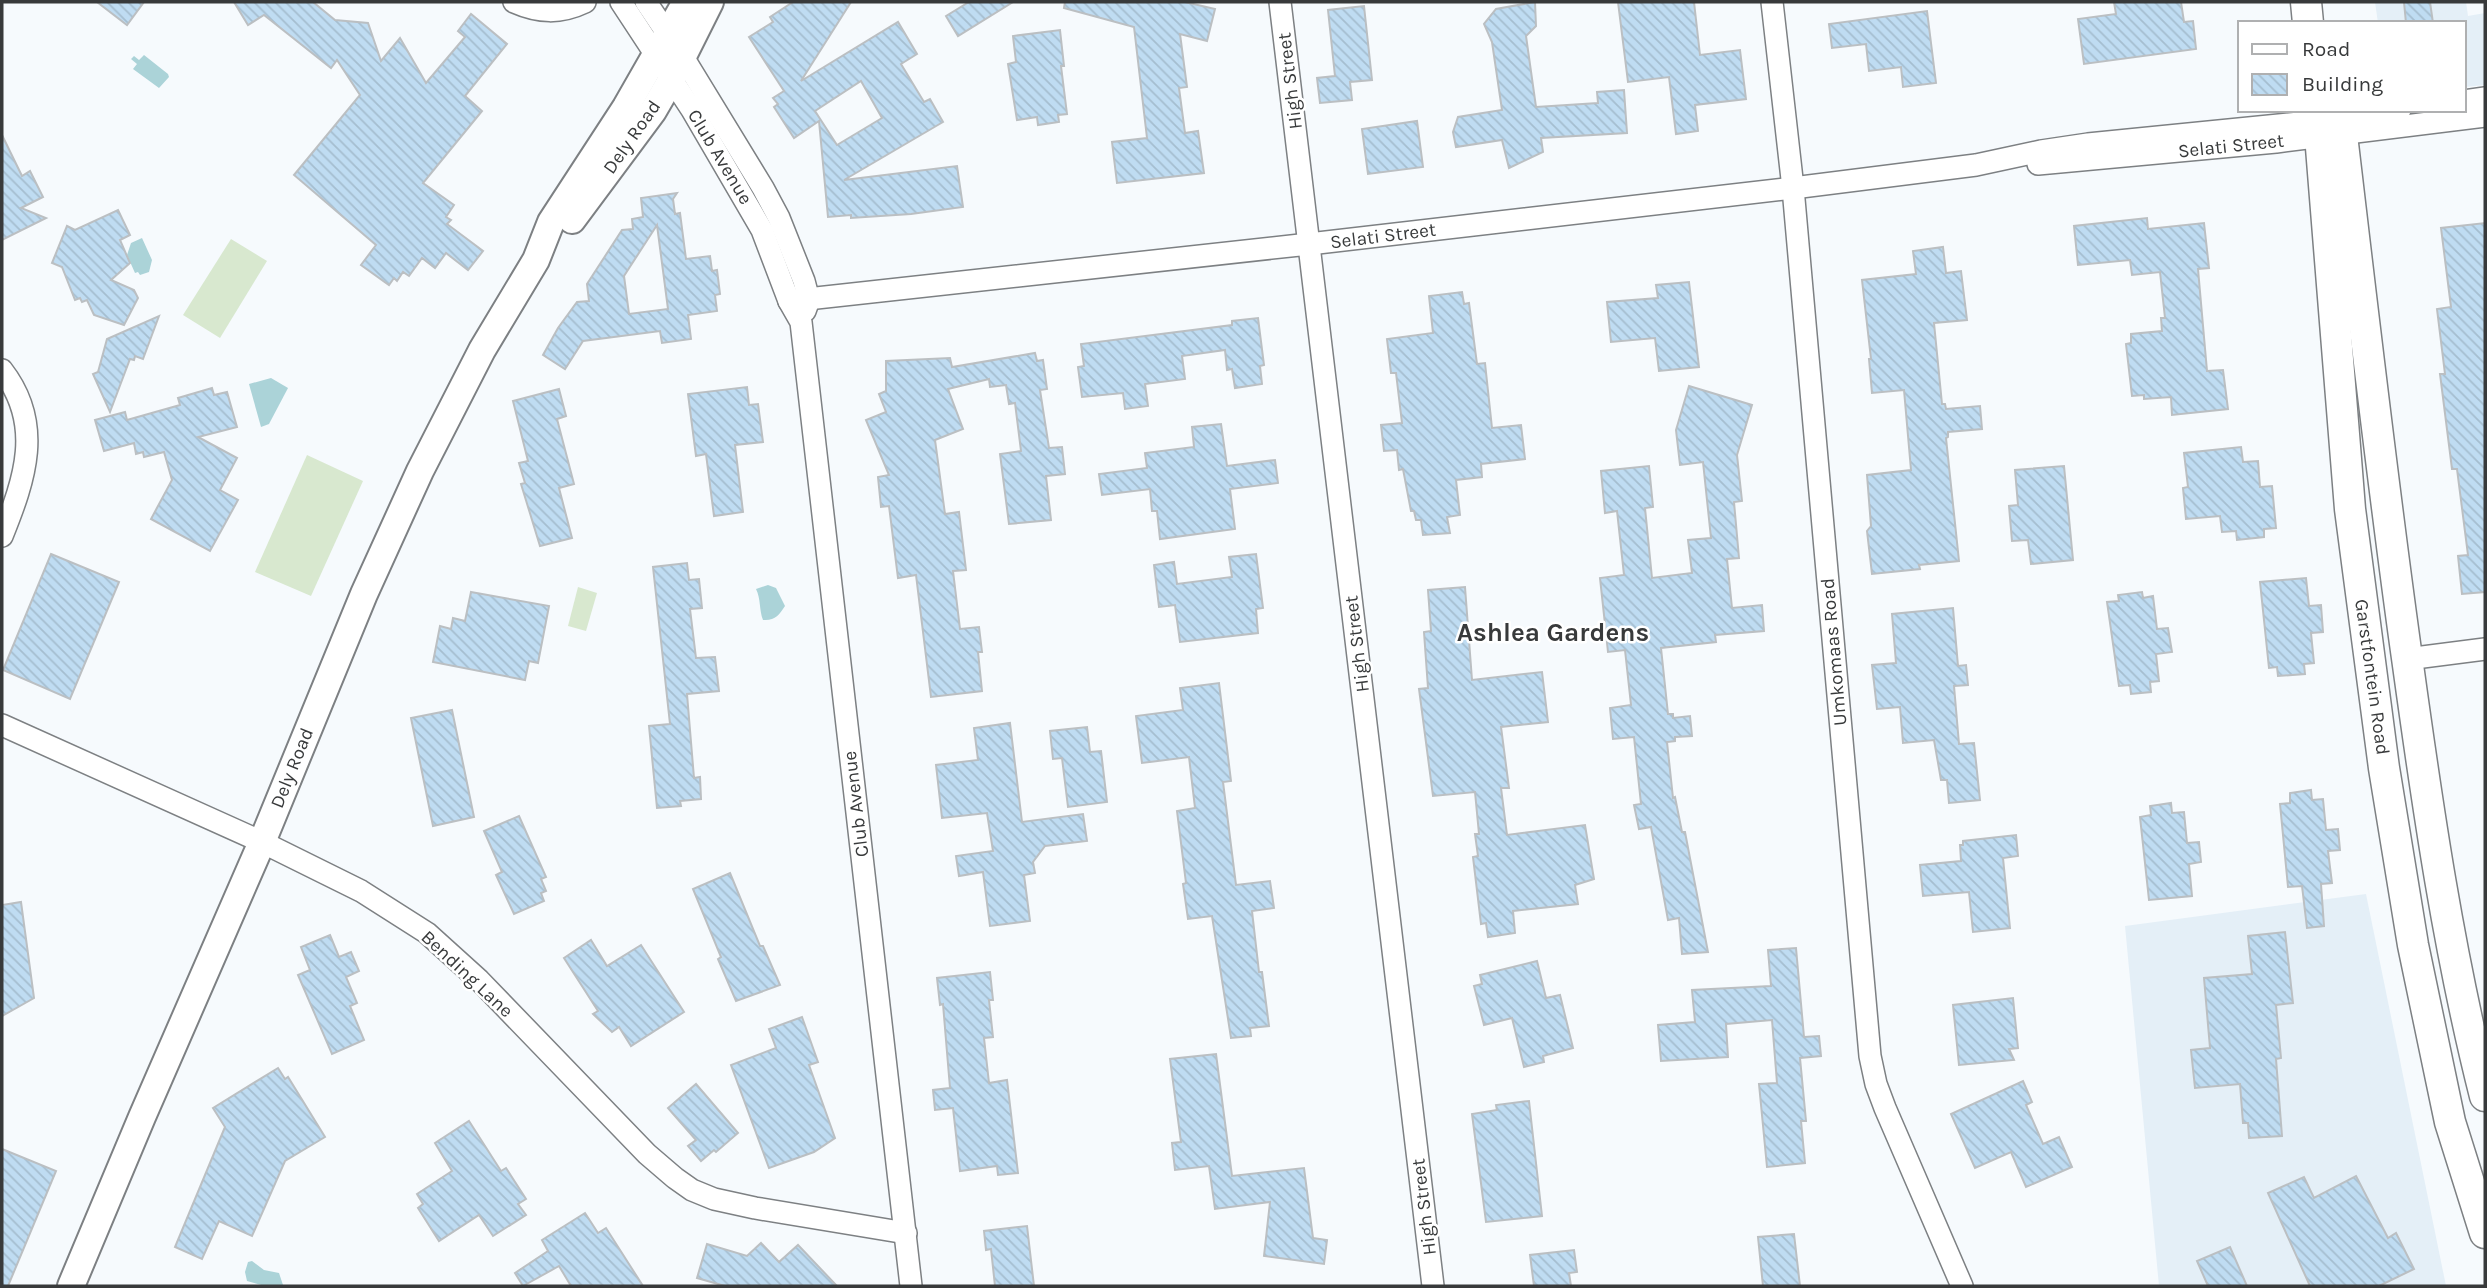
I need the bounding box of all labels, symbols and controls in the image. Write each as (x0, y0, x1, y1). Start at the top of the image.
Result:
legend (2238, 21, 2466, 112)
street label: High Street (1273, 31, 1307, 131)
text: Road (2302, 37, 2350, 61)
text: Building (2302, 72, 2383, 96)
street label: Dely Road (599, 96, 665, 178)
street label: Club Avenue (683, 106, 757, 208)
street label: Selati Street (2177, 129, 2285, 163)
street label: Selati Street (1329, 219, 1437, 253)
street label: Umkomaas Road (1817, 577, 1851, 727)
street label: High Street (1340, 594, 1374, 694)
street label: Garstfontein Road (2350, 598, 2394, 756)
district label: Ashlea Gardens (1457, 617, 1649, 648)
street label: Dely Road (266, 725, 318, 811)
street label: Club Avenue (839, 750, 873, 858)
street label: Bending Lane (417, 926, 517, 1022)
street label: High Street (1407, 1157, 1441, 1257)

